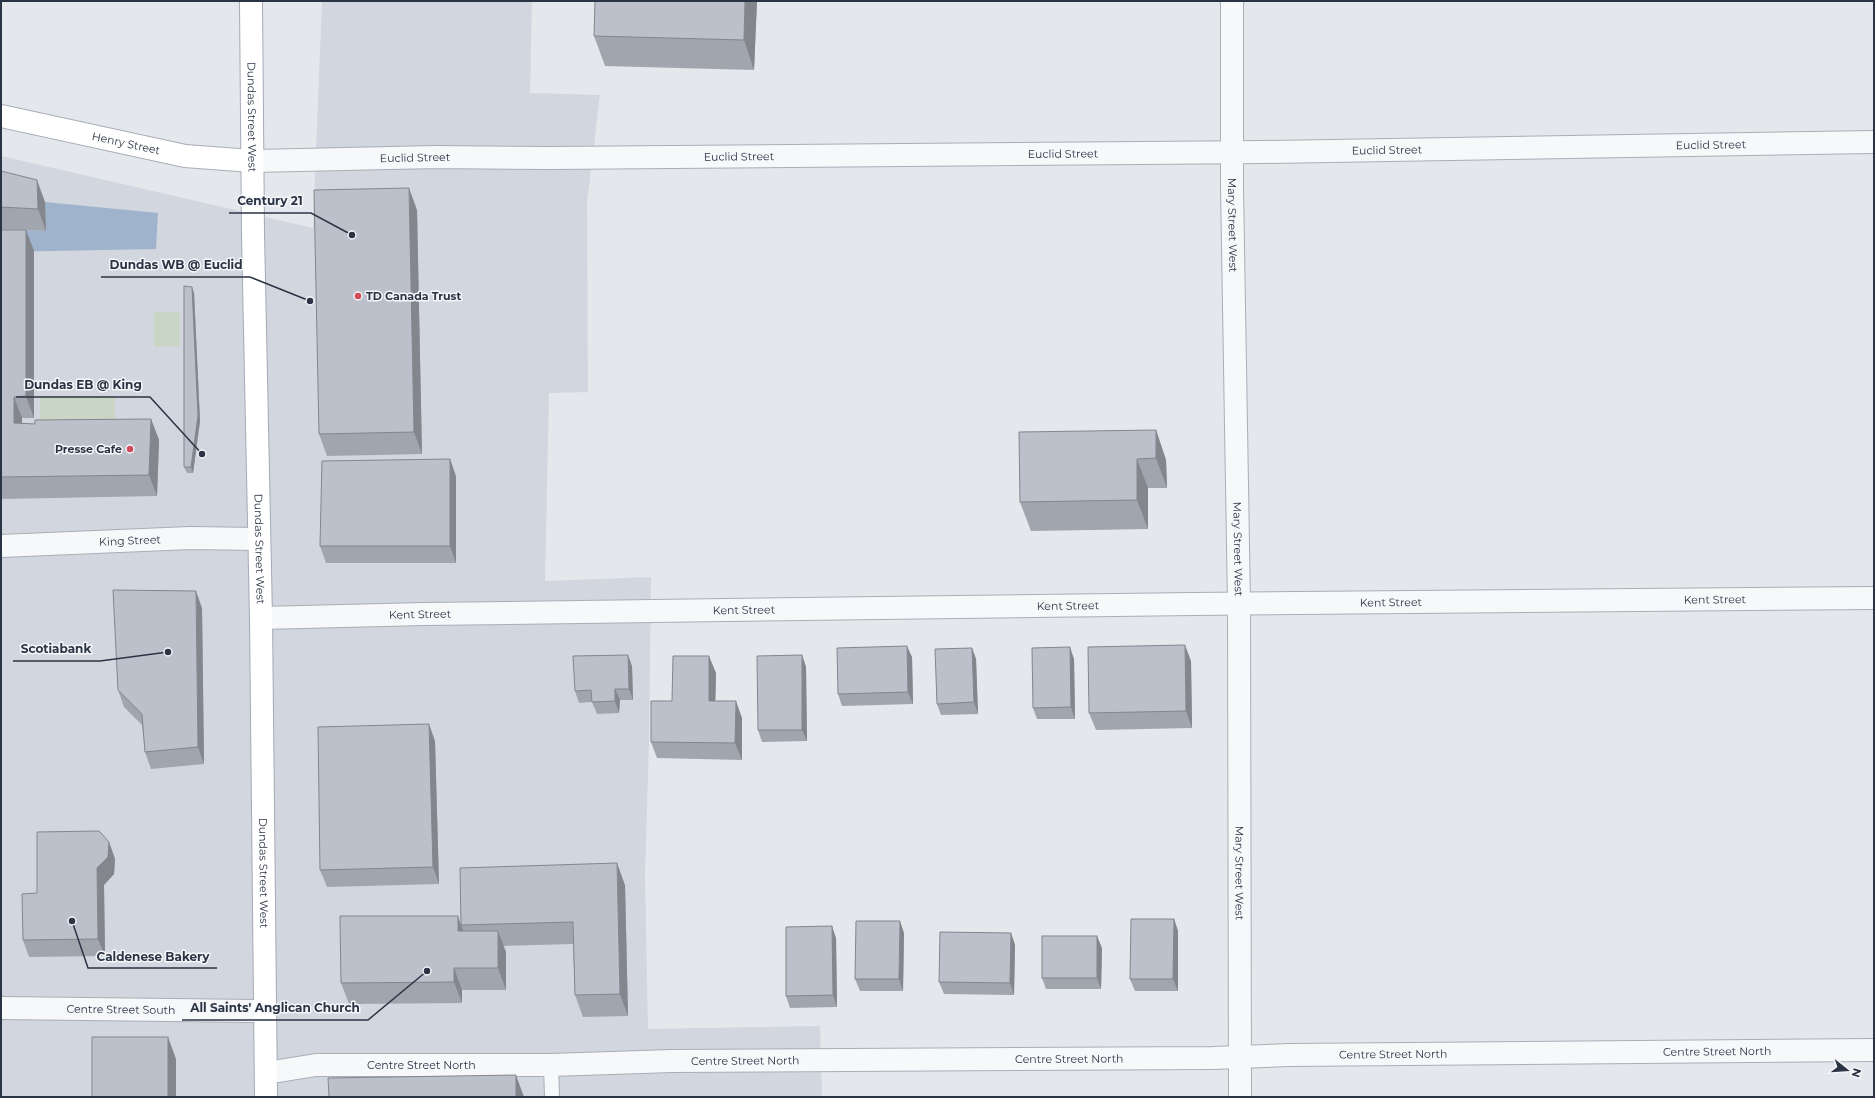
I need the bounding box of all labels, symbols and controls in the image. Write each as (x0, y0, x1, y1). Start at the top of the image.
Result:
street label: Dundas Street West (245, 62, 259, 173)
street label: Henry Street (91, 129, 162, 158)
street label: Euclid Street (1676, 137, 1747, 152)
street label: Euclid Street (1352, 142, 1423, 158)
street label: Euclid Street (1028, 146, 1099, 161)
street label: Euclid Street (704, 149, 775, 164)
street label: Euclid Street (380, 150, 451, 165)
street label: Mary Street West (1225, 178, 1240, 273)
callout: Century 21 (229, 189, 311, 213)
text: Century 21 (237, 193, 303, 208)
callout: Dundas WB @ Euclid (101, 253, 250, 277)
text: Dundas WB @ Euclid (110, 257, 242, 272)
place label: TD Canada Trust (366, 289, 461, 303)
marker: TD Canada Trust (353, 291, 363, 301)
callout: Dundas EB @ King (16, 373, 150, 397)
text: Dundas EB @ King (24, 377, 142, 392)
place label: Presse Cafe (55, 442, 122, 456)
marker: Presse Cafe (125, 444, 135, 454)
street label: Dundas Street West (251, 494, 268, 605)
street label: Mary Street West (1230, 502, 1246, 597)
street label: King Street (99, 532, 162, 549)
street label: Kent Street (1684, 592, 1747, 607)
street label: Kent Street (1360, 595, 1423, 610)
street label: Kent Street (1037, 598, 1100, 613)
street label: Kent Street (713, 602, 776, 617)
street label: Kent Street (389, 607, 452, 622)
callout: Scotiabank (13, 637, 100, 661)
text: Scotiabank (21, 641, 91, 656)
street label: Dundas Street West (256, 818, 271, 929)
street label: Mary Street West (1232, 826, 1247, 921)
callout: Caldenese Bakery (88, 944, 217, 968)
text: Caldenese Bakery (97, 949, 210, 964)
callout: All Saints' Anglican Church (182, 996, 368, 1020)
text: All Saints' Anglican Church (189, 1000, 360, 1015)
street label: Centre Street South (66, 1002, 176, 1017)
street label: Centre Street North (1663, 1044, 1772, 1059)
street label: Centre Street North (1339, 1047, 1448, 1062)
north arrow (1827, 1050, 1867, 1090)
street label: Centre Street North (1015, 1051, 1124, 1066)
street label: Centre Street North (691, 1053, 800, 1068)
street label: Centre Street North (367, 1058, 476, 1072)
text: N (1849, 1067, 1865, 1079)

